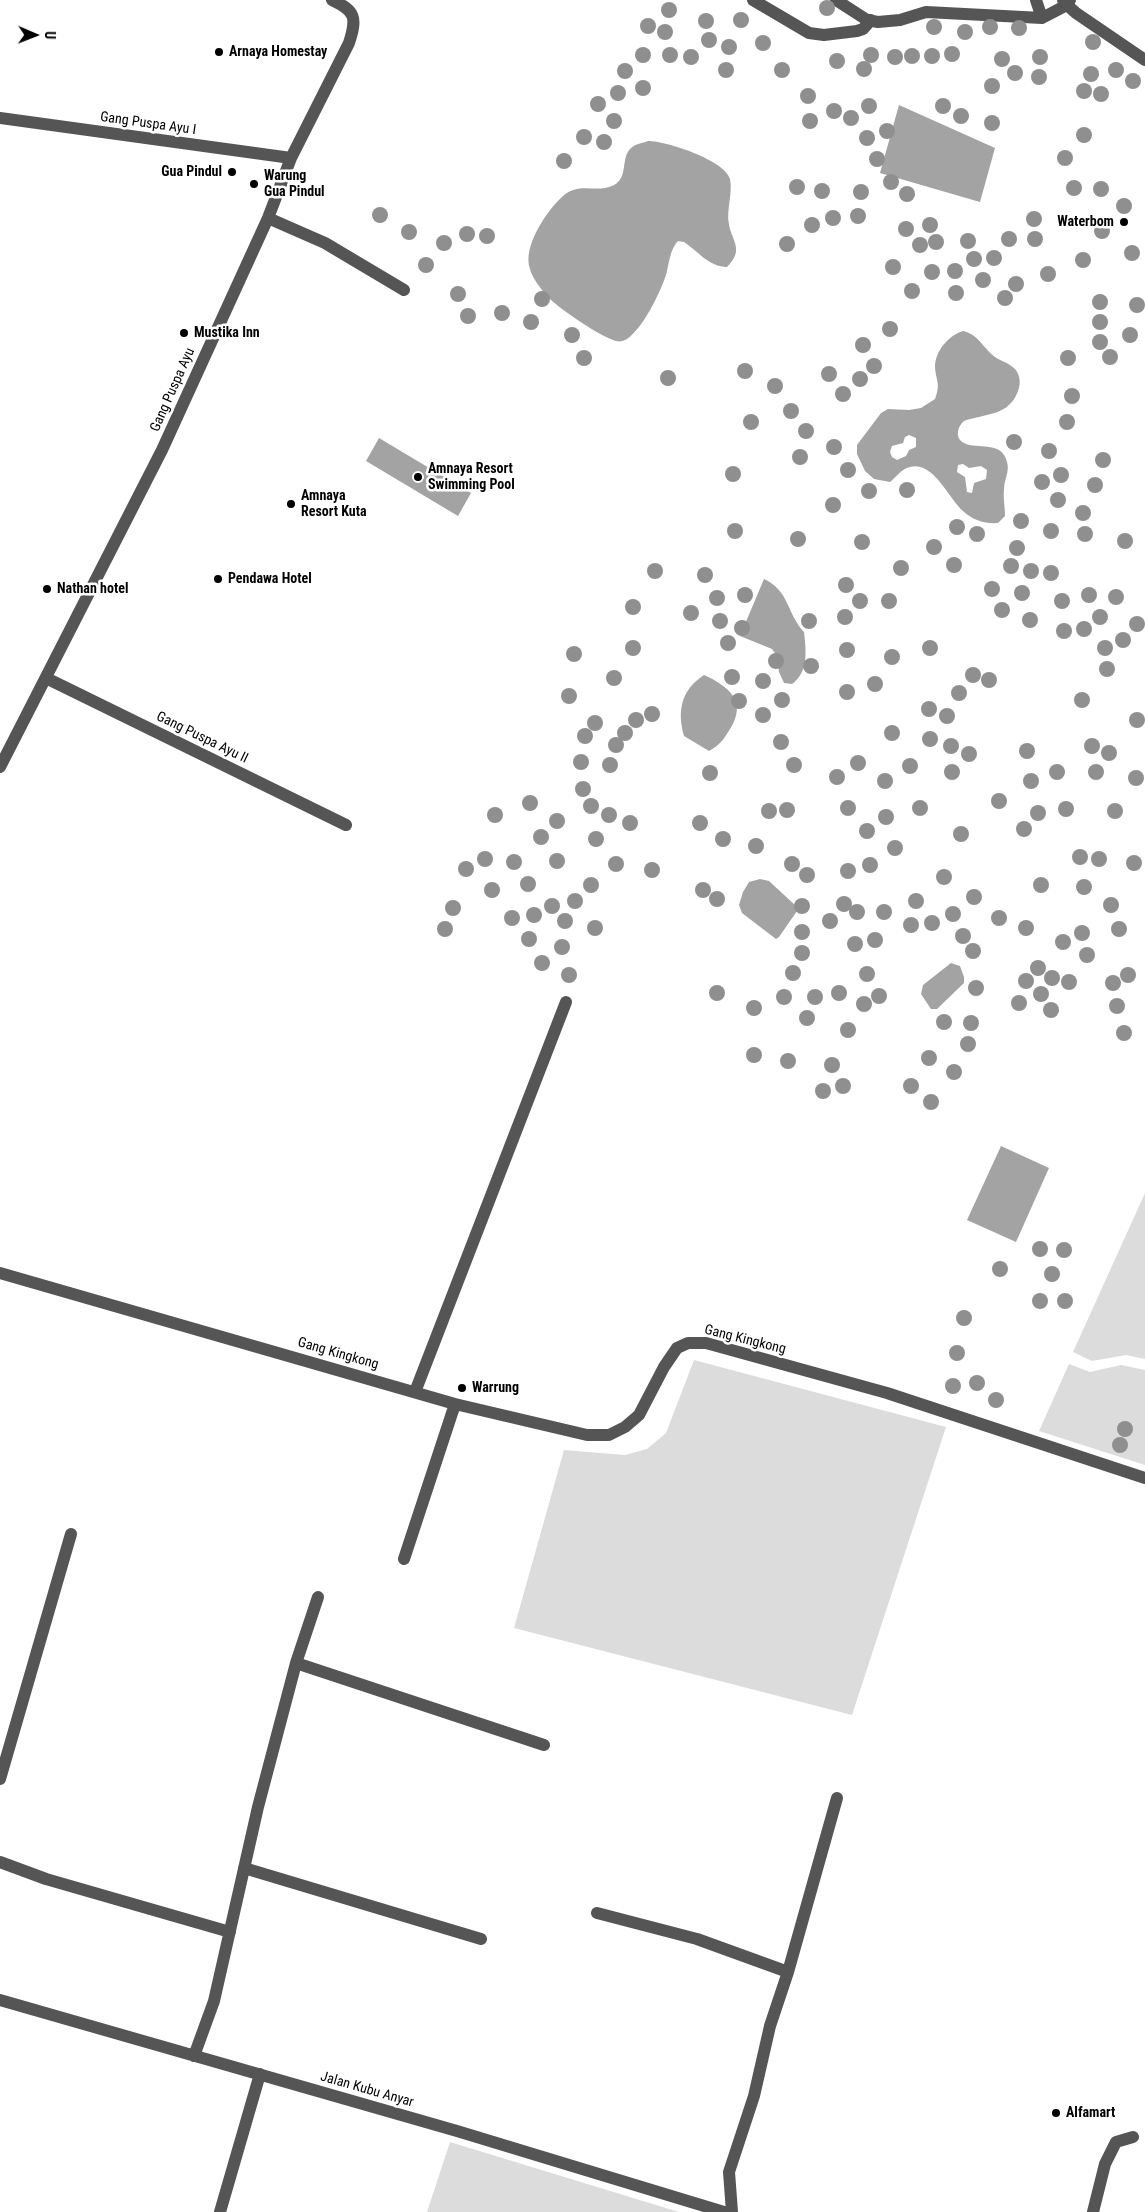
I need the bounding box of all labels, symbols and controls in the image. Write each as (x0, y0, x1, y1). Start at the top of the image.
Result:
north arrow (10, 10, 60, 60)
text: U (42, 31, 58, 39)
place label: Arnaya Homestay (229, 44, 327, 60)
marker: Arnaya Homestay (213, 46, 225, 58)
street label: Gang Puspa Ayu I (99, 109, 197, 139)
place label: Gua Pindul (161, 164, 222, 180)
marker: Gua Pindul (226, 166, 238, 178)
place label: Warung Gua Pindul (264, 168, 325, 200)
marker: Warung Gua Pindul (248, 178, 260, 190)
place label: Waterbom (1057, 214, 1114, 230)
marker: Waterbom (1118, 216, 1130, 228)
place label: Mustika Inn (194, 325, 260, 341)
marker: Mustika Inn (178, 327, 190, 339)
street label: Gang Puspa Ayu (147, 346, 199, 434)
place label: Amnaya Resort Swimming Pool (428, 461, 515, 494)
marker: Amnaya Resort Swimming Pool (412, 471, 424, 483)
place label: Amnaya Resort Kuta (301, 488, 367, 520)
marker: Amnaya Resort Kuta (285, 498, 297, 510)
place label: Pendawa Hotel (228, 571, 312, 587)
marker: Pendawa Hotel (212, 573, 224, 585)
place label: Nathan hotel (57, 581, 128, 597)
marker: Nathan hotel (41, 583, 53, 595)
street label: Gang Puspa Ayu II (153, 708, 251, 768)
street label: Gang Kingkong (702, 1322, 788, 1358)
street label: Gang Kingkong (296, 1334, 380, 1374)
place label: Warrung (472, 1380, 519, 1396)
marker: Warrung (456, 1382, 468, 1394)
street label: Jalan Kubu Anyar (319, 2069, 415, 2111)
place label: Alfamart (1066, 2105, 1115, 2121)
marker: Alfamart (1050, 2107, 1062, 2119)

